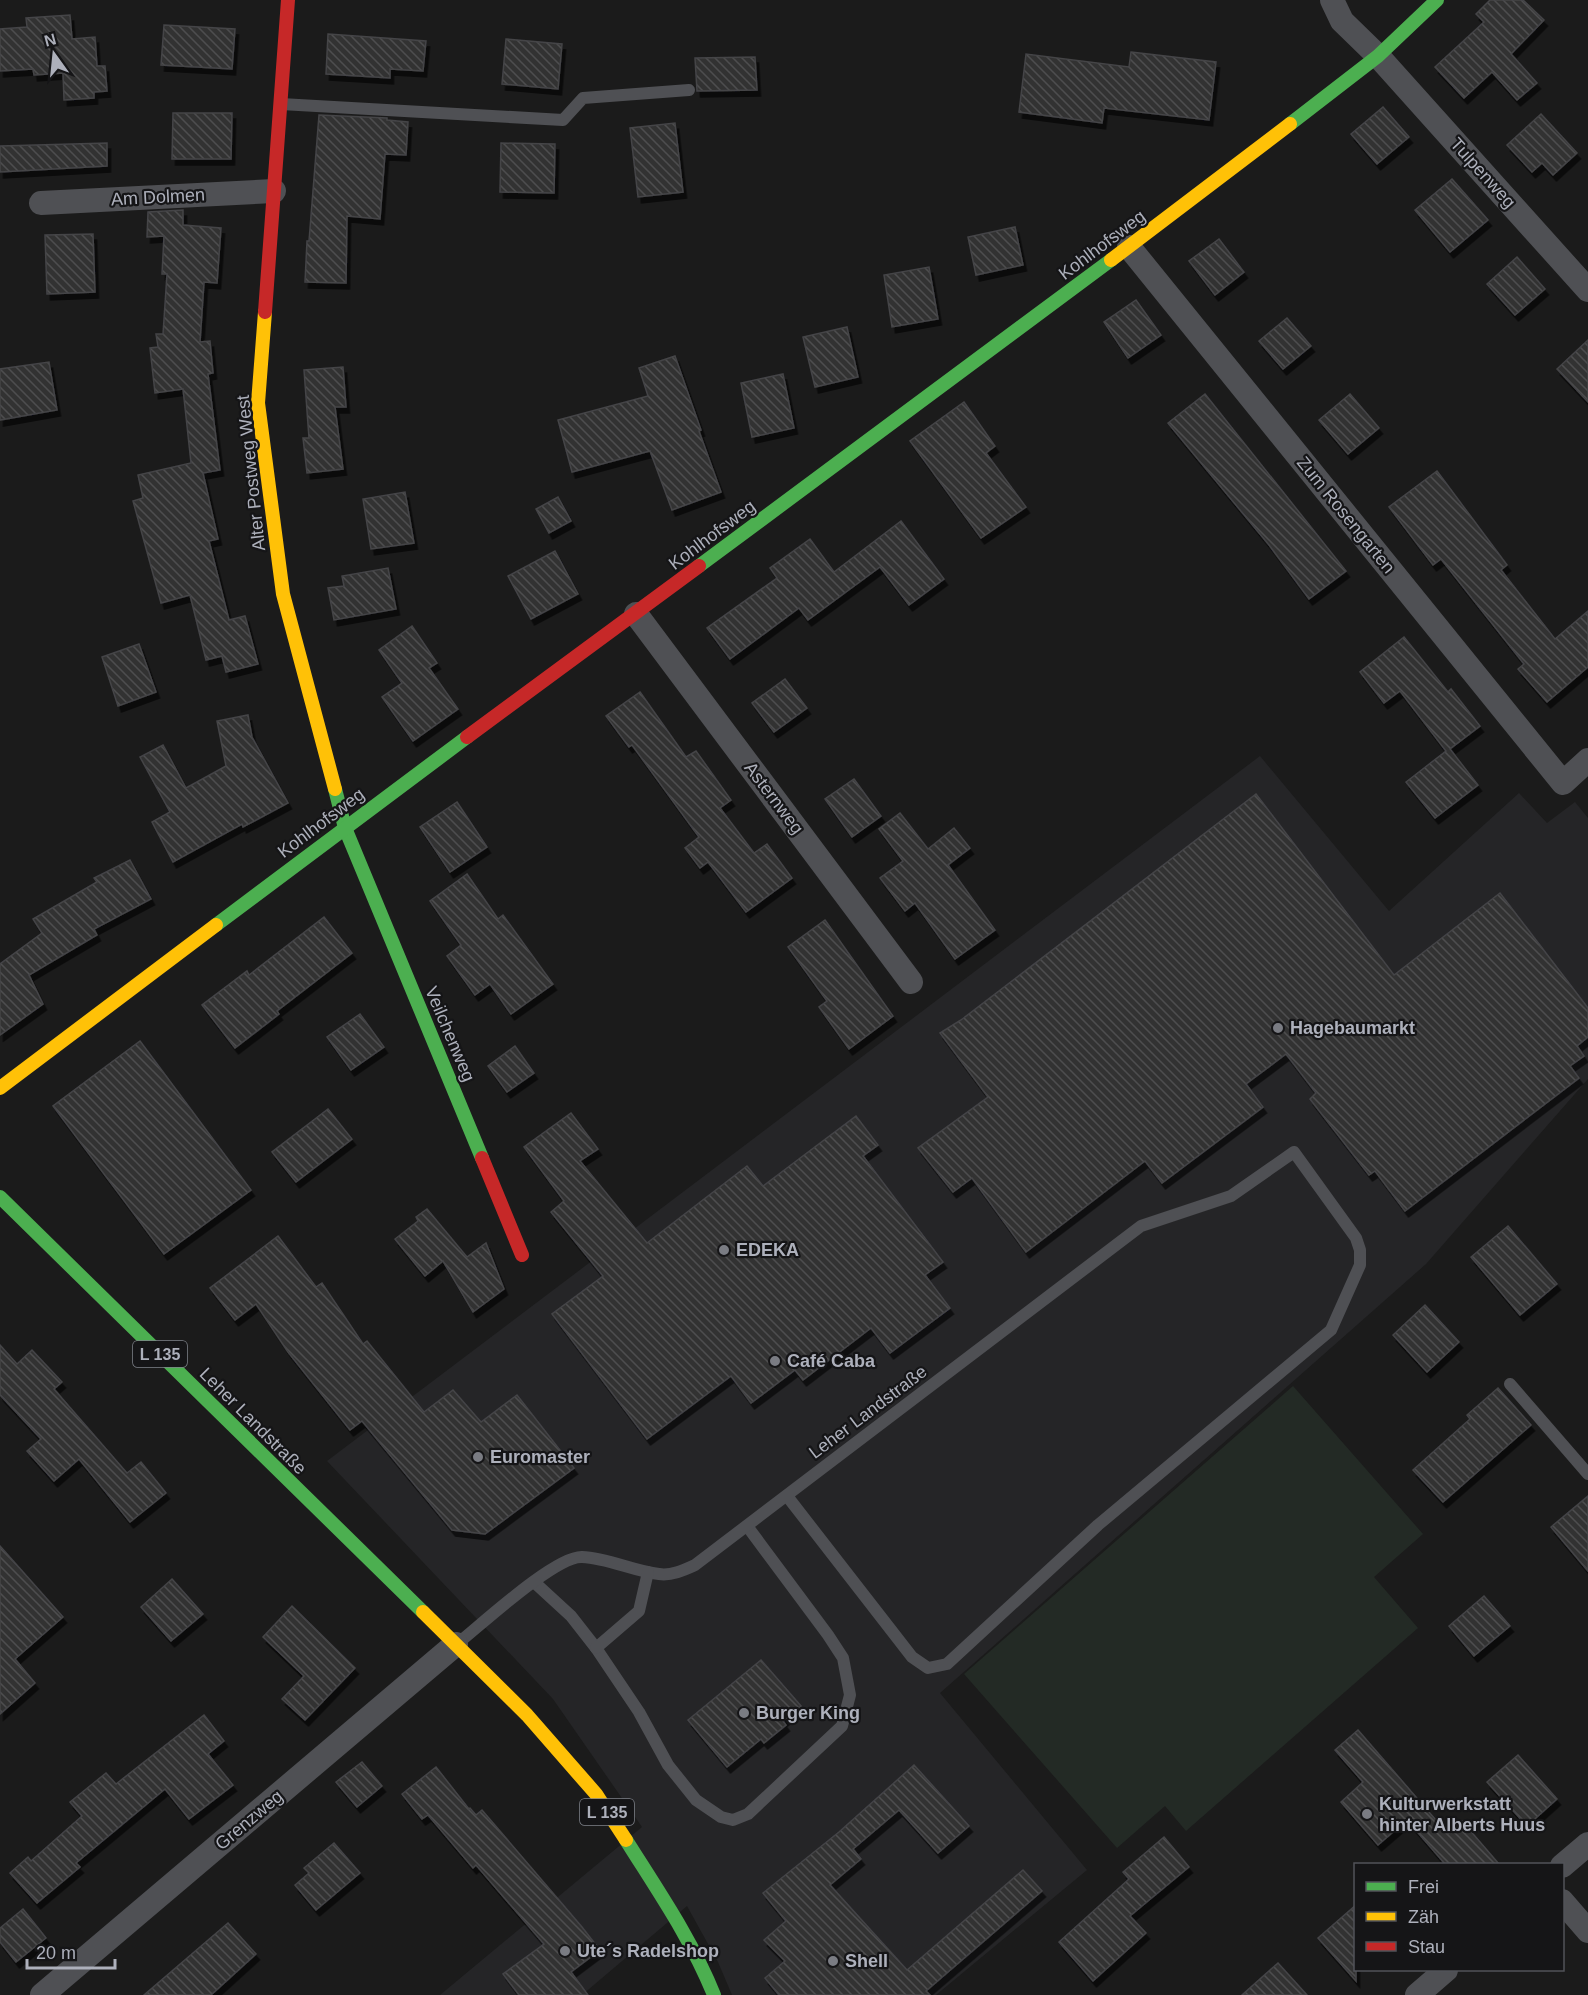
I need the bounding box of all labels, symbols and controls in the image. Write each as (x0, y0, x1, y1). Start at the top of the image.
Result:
north arrow (24, 24, 84, 84)
text: N (42, 30, 58, 50)
street label: Tulpenweg (1446, 134, 1520, 212)
street label: Am Dolmen (111, 185, 205, 209)
street label: Kohlhofsweg (1055, 206, 1149, 284)
street label: Alter Postweg West (233, 394, 269, 552)
street label: Zum Rosengarten (1293, 453, 1399, 577)
street label: Kohlhofsweg (665, 496, 759, 574)
street label: Asternweg (740, 758, 808, 838)
street label: Kohlhofsweg (274, 784, 368, 862)
street label: Veilchenweg (421, 984, 479, 1084)
place label: Hagebaumarkt (1290, 1018, 1415, 1038)
marker: Hagebaumarkt (1271, 1021, 1285, 1035)
place label: EDEKA (736, 1240, 799, 1260)
marker: EDEKA (717, 1243, 731, 1257)
road number: L 135 (133, 1341, 187, 1367)
place label: Café Caba (787, 1351, 876, 1371)
marker: Café Caba (768, 1354, 782, 1368)
street label: Leher Landstraße (805, 1361, 931, 1463)
street label: Leher Landstraße (196, 1364, 310, 1478)
place label: Euromaster (490, 1447, 590, 1467)
marker: Euromaster (471, 1450, 485, 1464)
place label: Burger King (756, 1703, 860, 1723)
marker: Burger King (737, 1706, 751, 1720)
street label: Grenzweg (211, 1786, 287, 1854)
place label: Kulturwerkstatt hinter Alberts Huus (1379, 1794, 1545, 1835)
road number: L 135 (580, 1799, 634, 1825)
marker: Kulturwerkstatt hinter Alberts Huus (1360, 1807, 1374, 1821)
legend (1354, 1863, 1564, 1971)
text: Frei (1408, 1877, 1439, 1897)
text: Zäh (1408, 1907, 1439, 1927)
scale bar (27, 1932, 116, 1970)
text: Stau (1408, 1937, 1445, 1957)
place label: Ute´s Radelshop (577, 1941, 719, 1961)
text: 20 m (36, 1943, 76, 1963)
marker: Ute´s Radelshop (558, 1944, 572, 1958)
place label: Shell (845, 1951, 888, 1971)
marker: Shell (826, 1954, 840, 1968)

